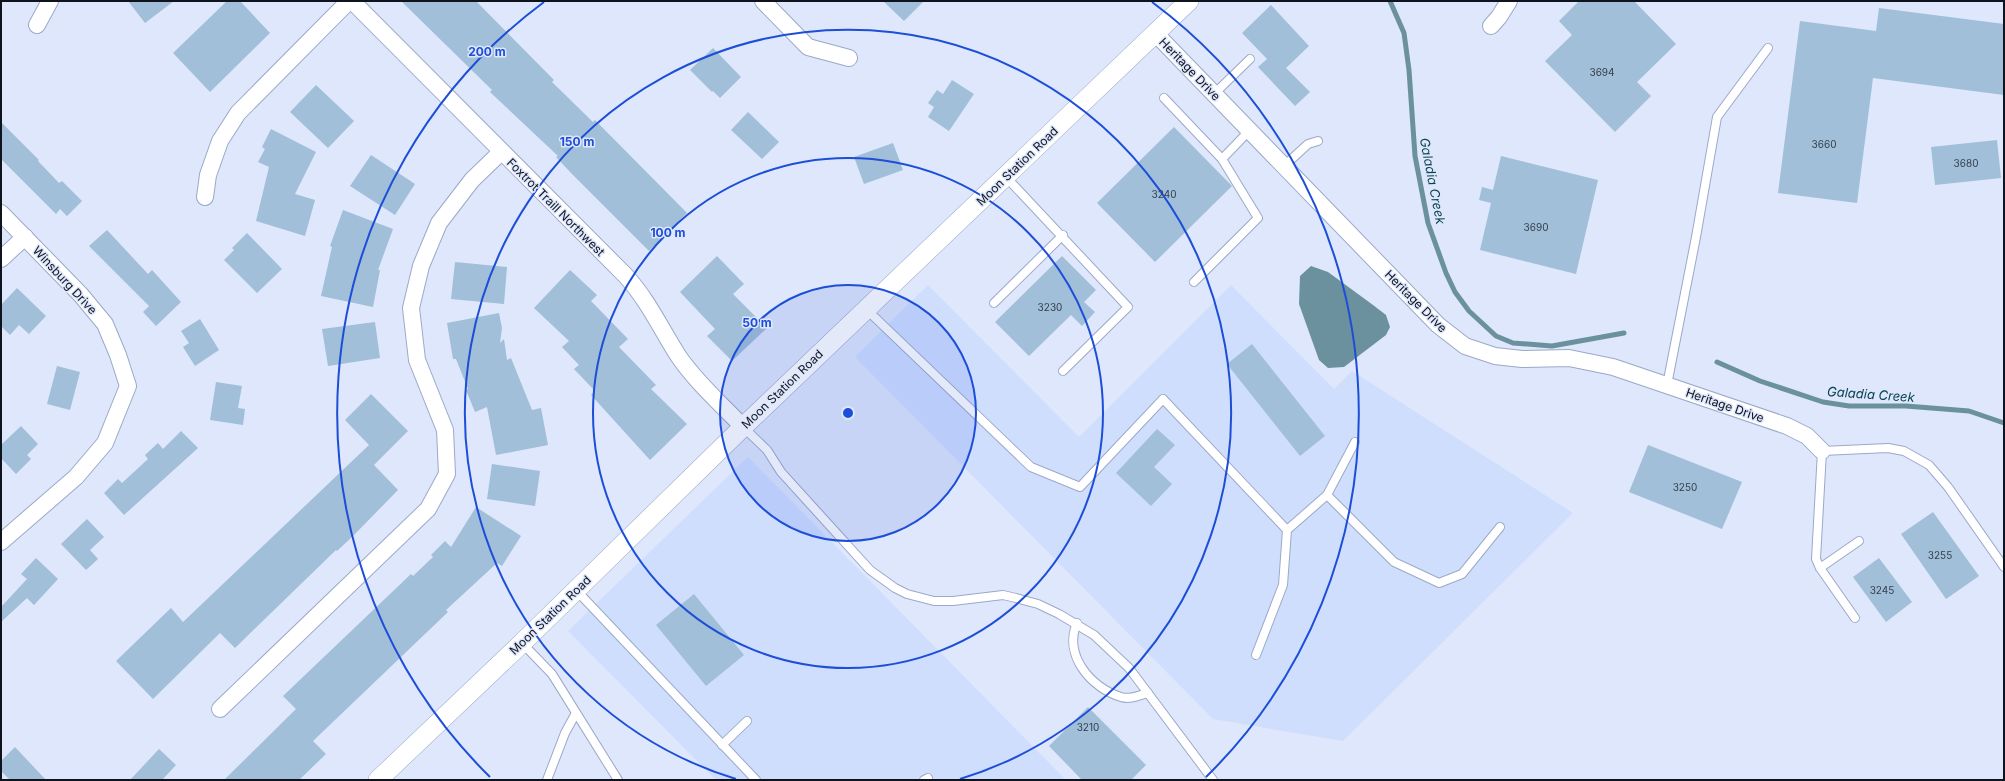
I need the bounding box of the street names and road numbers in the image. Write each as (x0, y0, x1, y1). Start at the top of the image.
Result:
street label: Heritage Drive (1156, 34, 1224, 104)
street label: Moon Station Road (973, 123, 1061, 209)
street label: Foxtrot Traill Northwest (504, 155, 608, 259)
street label: Winsburg Drive (30, 243, 100, 317)
street label: Heritage Drive (1382, 267, 1450, 335)
street label: Moon Station Road (738, 346, 826, 432)
street label: Heritage Drive (1684, 385, 1766, 425)
street label: Moon Station Road (506, 572, 594, 658)

